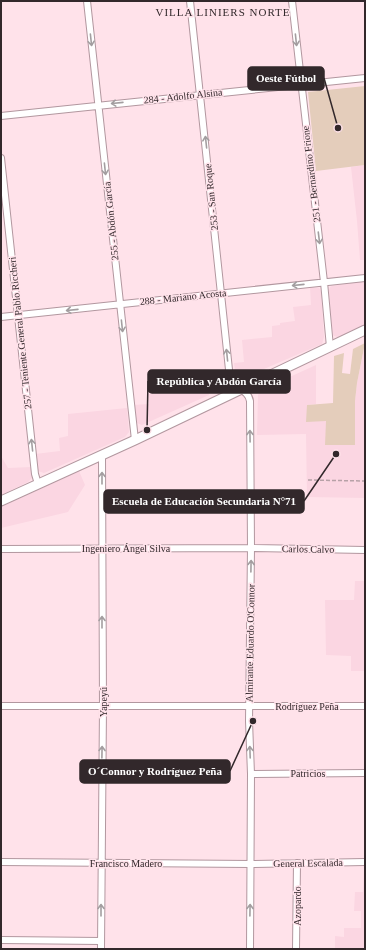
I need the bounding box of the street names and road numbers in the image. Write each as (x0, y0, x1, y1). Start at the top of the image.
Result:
street label: 284 - Adolfo Alsina (143, 86, 223, 106)
street label: 251 - Bernardino Frione (300, 125, 322, 223)
street label: 253 - San Roque (202, 163, 220, 231)
street label: 255 - Abdón García (101, 181, 121, 261)
street label: 257 - Teniente General Pablo Riccheri (6, 256, 33, 410)
street label: 288 - Mariano Acosta (139, 287, 227, 307)
street label: Ingeniero Ángel Silva (82, 543, 171, 554)
street label: Carlos Calvo (282, 543, 334, 555)
street label: Almirante Eduardo O'Connor (243, 583, 257, 702)
street label: Yapeyú (98, 687, 109, 717)
street label: Rodríguez Peña (275, 701, 339, 712)
street label: Patricios (291, 768, 326, 779)
street label: General Escalada (273, 857, 343, 869)
street label: Francisco Madero (90, 858, 162, 869)
street label: Azopardo (292, 886, 303, 926)

